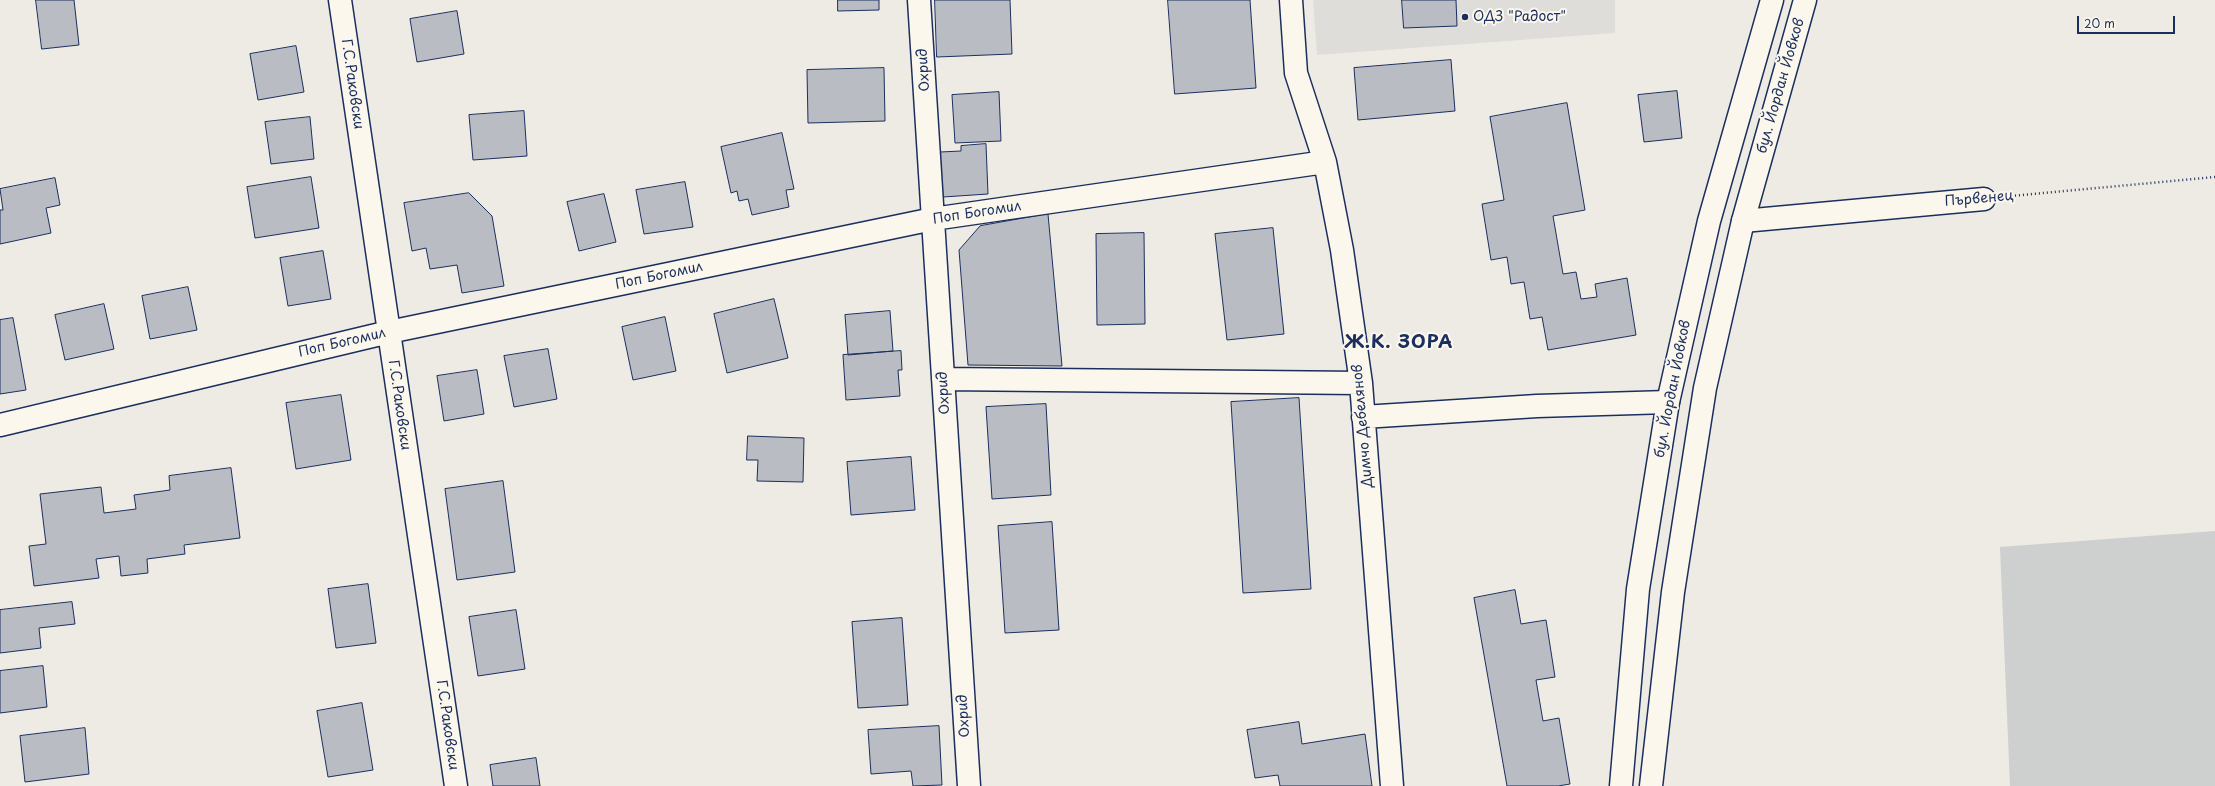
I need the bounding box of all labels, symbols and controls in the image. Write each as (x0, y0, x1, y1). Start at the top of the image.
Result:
scale bar (2079, 8, 2177, 34)
place label: ОДЗ "Радост" (1473, 9, 1566, 25)
marker: ОДЗ "Радост" (1460, 12, 1470, 22)
text: 20 m (2084, 14, 2115, 32)
street label: бул. Йордан Йовков (1754, 16, 1808, 156)
street label: Г.С.Раковски (337, 38, 367, 130)
street label: Охрид (914, 48, 934, 92)
street label: Първенец (1944, 188, 2014, 210)
street label: Поп Богомил (932, 198, 1022, 228)
street label: Поп Богомил (614, 259, 704, 293)
street label: бул. Йордан Йовков (1651, 319, 1695, 459)
street label: Поп Богомил (297, 325, 387, 361)
district label: Ж.К. ЗОРА (1345, 332, 1453, 354)
street label: Г.С.Раковски (384, 359, 414, 451)
street label: Димчо Дебелянов (1349, 364, 1377, 488)
street label: Охрид (934, 371, 954, 415)
street label: Г.С.Раковски (432, 679, 462, 771)
street label: Охрид (954, 694, 974, 738)

